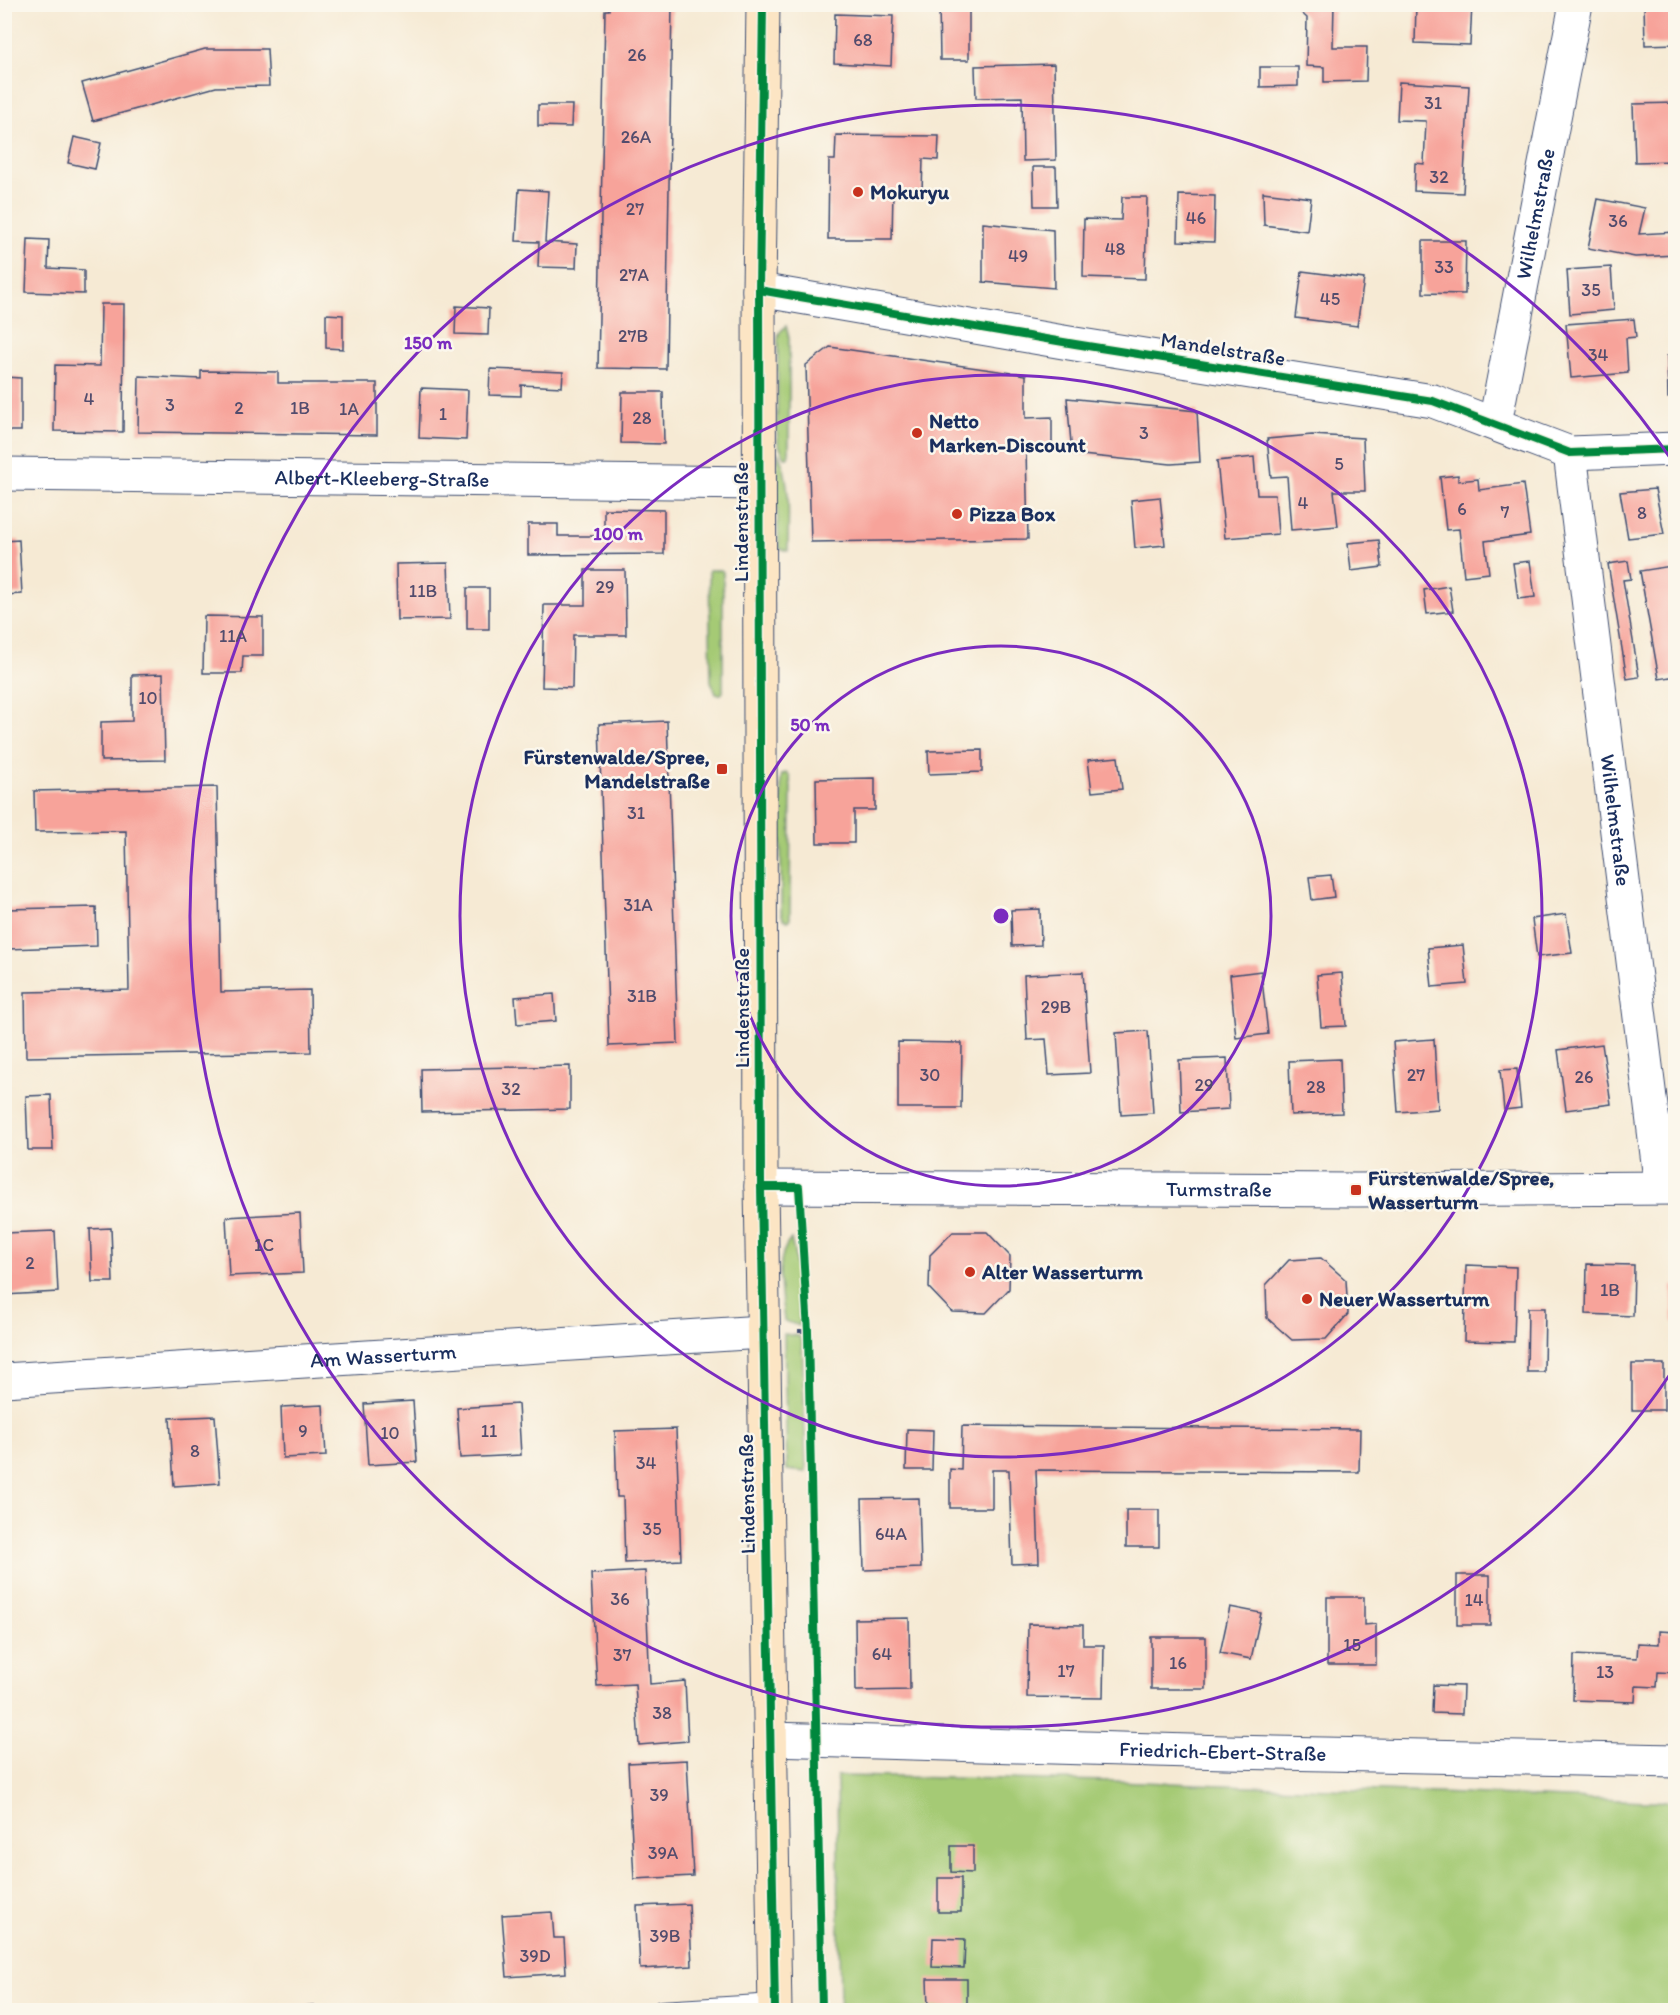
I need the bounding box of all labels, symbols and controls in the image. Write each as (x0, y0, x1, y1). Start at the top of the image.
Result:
house number: 68 (853, 29, 873, 51)
house number: 26 (628, 44, 647, 66)
house number: 31 (1424, 92, 1442, 114)
house number: 26A (621, 126, 652, 148)
street label: Wilhelmstraße (1510, 146, 1560, 281)
house number: 32 (1429, 166, 1449, 188)
place label: Mokuryu (870, 179, 949, 205)
marker: Mokuryu (851, 185, 865, 199)
house number: 27 (626, 198, 644, 220)
house number: 46 (1186, 207, 1206, 229)
house number: 36 (1608, 210, 1628, 232)
house number: 48 (1105, 238, 1125, 260)
house number: 49 (1008, 245, 1028, 267)
house number: 33 (1434, 256, 1454, 278)
house number: 27A (619, 264, 649, 286)
house number: 35 (1581, 279, 1601, 301)
house number: 45 (1320, 288, 1340, 310)
house number: 27B (618, 325, 648, 347)
street label: Mandelstraße (1159, 326, 1287, 371)
text: 150 m (404, 332, 453, 354)
house number: 34 (1588, 344, 1608, 366)
house number: 4 (84, 388, 95, 410)
house number: 3 (165, 394, 175, 416)
house number: 2 (234, 397, 244, 419)
house number: 1B (290, 397, 310, 419)
house number: 1A (339, 398, 359, 420)
house number: 1 (439, 403, 447, 425)
house number: 28 (632, 407, 652, 429)
place label: Netto Marken-Discount (929, 408, 1086, 457)
house number: 3 (1139, 422, 1149, 444)
marker: Netto Marken-Discount (910, 426, 924, 440)
house number: 5 (1334, 453, 1344, 475)
street label: Lindenstraße (728, 462, 753, 582)
street label: Albert-Kleeberg-Straße (274, 464, 490, 492)
house number: 4 (1298, 492, 1309, 514)
house number: 6 (1457, 498, 1467, 520)
place label: Pizza Box (969, 501, 1056, 526)
house number: 7 (1501, 501, 1510, 523)
house number: 8 (1637, 502, 1647, 524)
marker: Pizza Box (950, 507, 964, 521)
text: 100 m (593, 523, 644, 545)
house number: 29 (596, 576, 614, 598)
house number: 11B (409, 580, 437, 602)
house number: 11A (219, 625, 248, 647)
house number: 10 (138, 687, 158, 709)
text: 50 m (790, 714, 831, 736)
place label: Fürstenwalde/Spree, Mandelstraße (523, 744, 710, 793)
street label: Wilhelmstraße (1595, 753, 1637, 888)
marker: Fürstenwalde/Spree, Mandelstraße (715, 762, 729, 776)
house number: 31 (627, 802, 645, 824)
house number: 31A (623, 894, 653, 916)
centre of rings (991, 906, 1011, 926)
street label: Lindenstraße (729, 948, 754, 1068)
house number: 31B (627, 985, 657, 1007)
house number: 29B (1041, 996, 1071, 1018)
house number: 30 (920, 1064, 940, 1086)
house number: 27 (1407, 1064, 1425, 1086)
house number: 26 (1575, 1066, 1594, 1088)
house number: 29 (1195, 1074, 1213, 1096)
house number: 28 (1306, 1076, 1326, 1098)
house number: 32 (501, 1078, 521, 1100)
place label: Fürstenwalde/Spree, Wasserturm (1368, 1165, 1555, 1214)
street label: Turmstraße (1166, 1176, 1272, 1202)
marker: Fürstenwalde/Spree, Wasserturm (1349, 1183, 1363, 1197)
house number: 1C (254, 1234, 274, 1256)
house number: 2 (25, 1252, 35, 1274)
place label: Alter Wasserturm (981, 1259, 1143, 1284)
marker: Alter Wasserturm (963, 1265, 977, 1279)
house number: 1B (1600, 1279, 1620, 1301)
place label: Neuer Wasserturm (1319, 1286, 1490, 1311)
marker: Neuer Wasserturm (1300, 1292, 1314, 1306)
street label: Am Wasserturm (309, 1338, 458, 1373)
house number: 9 (298, 1420, 308, 1442)
house number: 11 (481, 1420, 497, 1442)
house number: 10 (380, 1422, 400, 1444)
street label: Lindenstraße (733, 1434, 760, 1554)
house number: 8 (190, 1440, 200, 1462)
house number: 34 (636, 1452, 656, 1474)
house number: 35 (642, 1518, 662, 1540)
house number: 64A (875, 1523, 907, 1545)
house number: 36 (610, 1588, 630, 1610)
house number: 14 (1464, 1589, 1484, 1611)
house number: 15 (1343, 1634, 1361, 1656)
house number: 64 (872, 1643, 892, 1665)
house number: 37 (613, 1644, 631, 1666)
house number: 16 (1169, 1652, 1187, 1674)
house number: 17 (1057, 1660, 1075, 1682)
house number: 13 (1596, 1661, 1614, 1683)
house number: 38 (652, 1702, 672, 1724)
street label: Friedrich-Ebert-Straße (1119, 1736, 1327, 1766)
house number: 39 (649, 1784, 669, 1806)
house number: 39A (648, 1842, 679, 1864)
house number: 39B (650, 1925, 680, 1947)
house number: 39D (519, 1945, 551, 1967)

